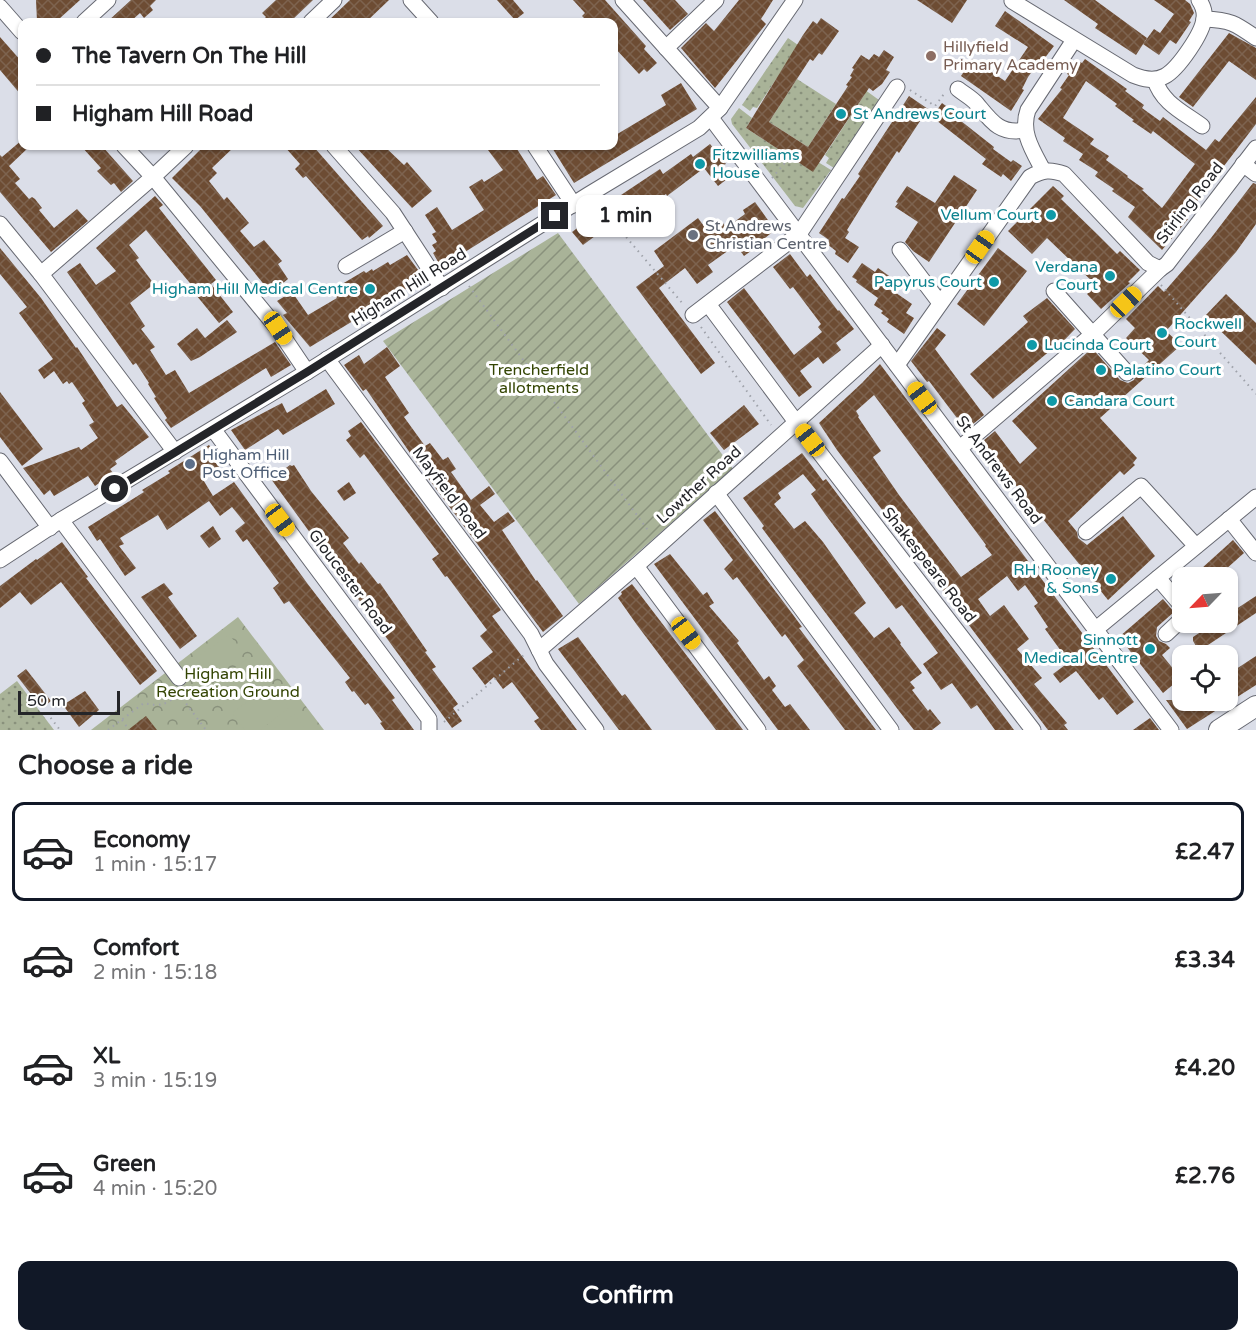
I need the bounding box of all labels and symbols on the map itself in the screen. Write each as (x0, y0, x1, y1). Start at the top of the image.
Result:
place label: Hillyfield Primary Academy (943, 37, 1078, 75)
marker: Hillyfield Primary Academy (924, 49, 938, 63)
place label: St Andrews Court (853, 104, 986, 124)
marker: St Andrews Court (834, 107, 848, 121)
place label: Fitzwilliams House (712, 145, 800, 183)
marker: Fitzwilliams House (693, 157, 707, 171)
street label: Stirling Road (1152, 158, 1228, 248)
callout: 1 min (576, 195, 675, 237)
route end (541, 202, 568, 229)
place label: Vellum Court (941, 205, 1039, 225)
marker: Vellum Court (1044, 208, 1058, 222)
place label: St Andrews Christian Centre (705, 216, 827, 254)
car (962, 227, 998, 267)
marker: St Andrews Christian Centre (686, 228, 700, 242)
street label: Higham Hill Road (348, 244, 470, 330)
place label: Verdana Court (1035, 257, 1098, 295)
marker: Verdana Court (1103, 269, 1117, 283)
place label: Papyrus Court (874, 272, 982, 292)
marker: Papyrus Court (987, 275, 1001, 289)
place label: Higham Hill Medical Centre (152, 279, 358, 299)
marker: Higham Hill Medical Centre (363, 282, 377, 296)
car (1107, 283, 1145, 321)
car (260, 308, 296, 348)
place label: Rockwell Court (1174, 314, 1242, 352)
marker: Rockwell Court (1155, 326, 1169, 340)
place label: Lucinda Court (1044, 335, 1151, 355)
marker: Lucinda Court (1025, 338, 1039, 352)
park label: Trencherfield allotments (489, 360, 589, 398)
place label: Palatino Court (1113, 360, 1221, 380)
marker: Palatino Court (1094, 363, 1108, 377)
car (904, 378, 940, 418)
place label: Candara Court (1064, 391, 1175, 411)
marker: Candara Court (1045, 394, 1059, 408)
street label: St Andrews Road (952, 412, 1046, 528)
car (792, 420, 828, 460)
street label: Lowther Road (652, 442, 746, 528)
street label: Mayfield Road (408, 443, 490, 543)
place label: Higham Hill Post Office (202, 445, 289, 483)
marker: Higham Hill Post Office (183, 457, 197, 471)
route start (101, 475, 128, 502)
car (262, 500, 298, 540)
street label: Shakespeare Road (878, 503, 980, 627)
street label: Gloucester Road (304, 526, 396, 638)
place label: RH Rooney & Sons (1013, 560, 1099, 598)
north arrow (1172, 567, 1238, 633)
marker: RH Rooney & Sons (1104, 572, 1118, 586)
car (668, 613, 704, 653)
place label: Sinnott Medical Centre (1023, 630, 1138, 668)
marker: Sinnott Medical Centre (1143, 642, 1157, 656)
park label: Higham Hill Recreation Ground (156, 664, 300, 702)
scale bar (18, 688, 120, 716)

